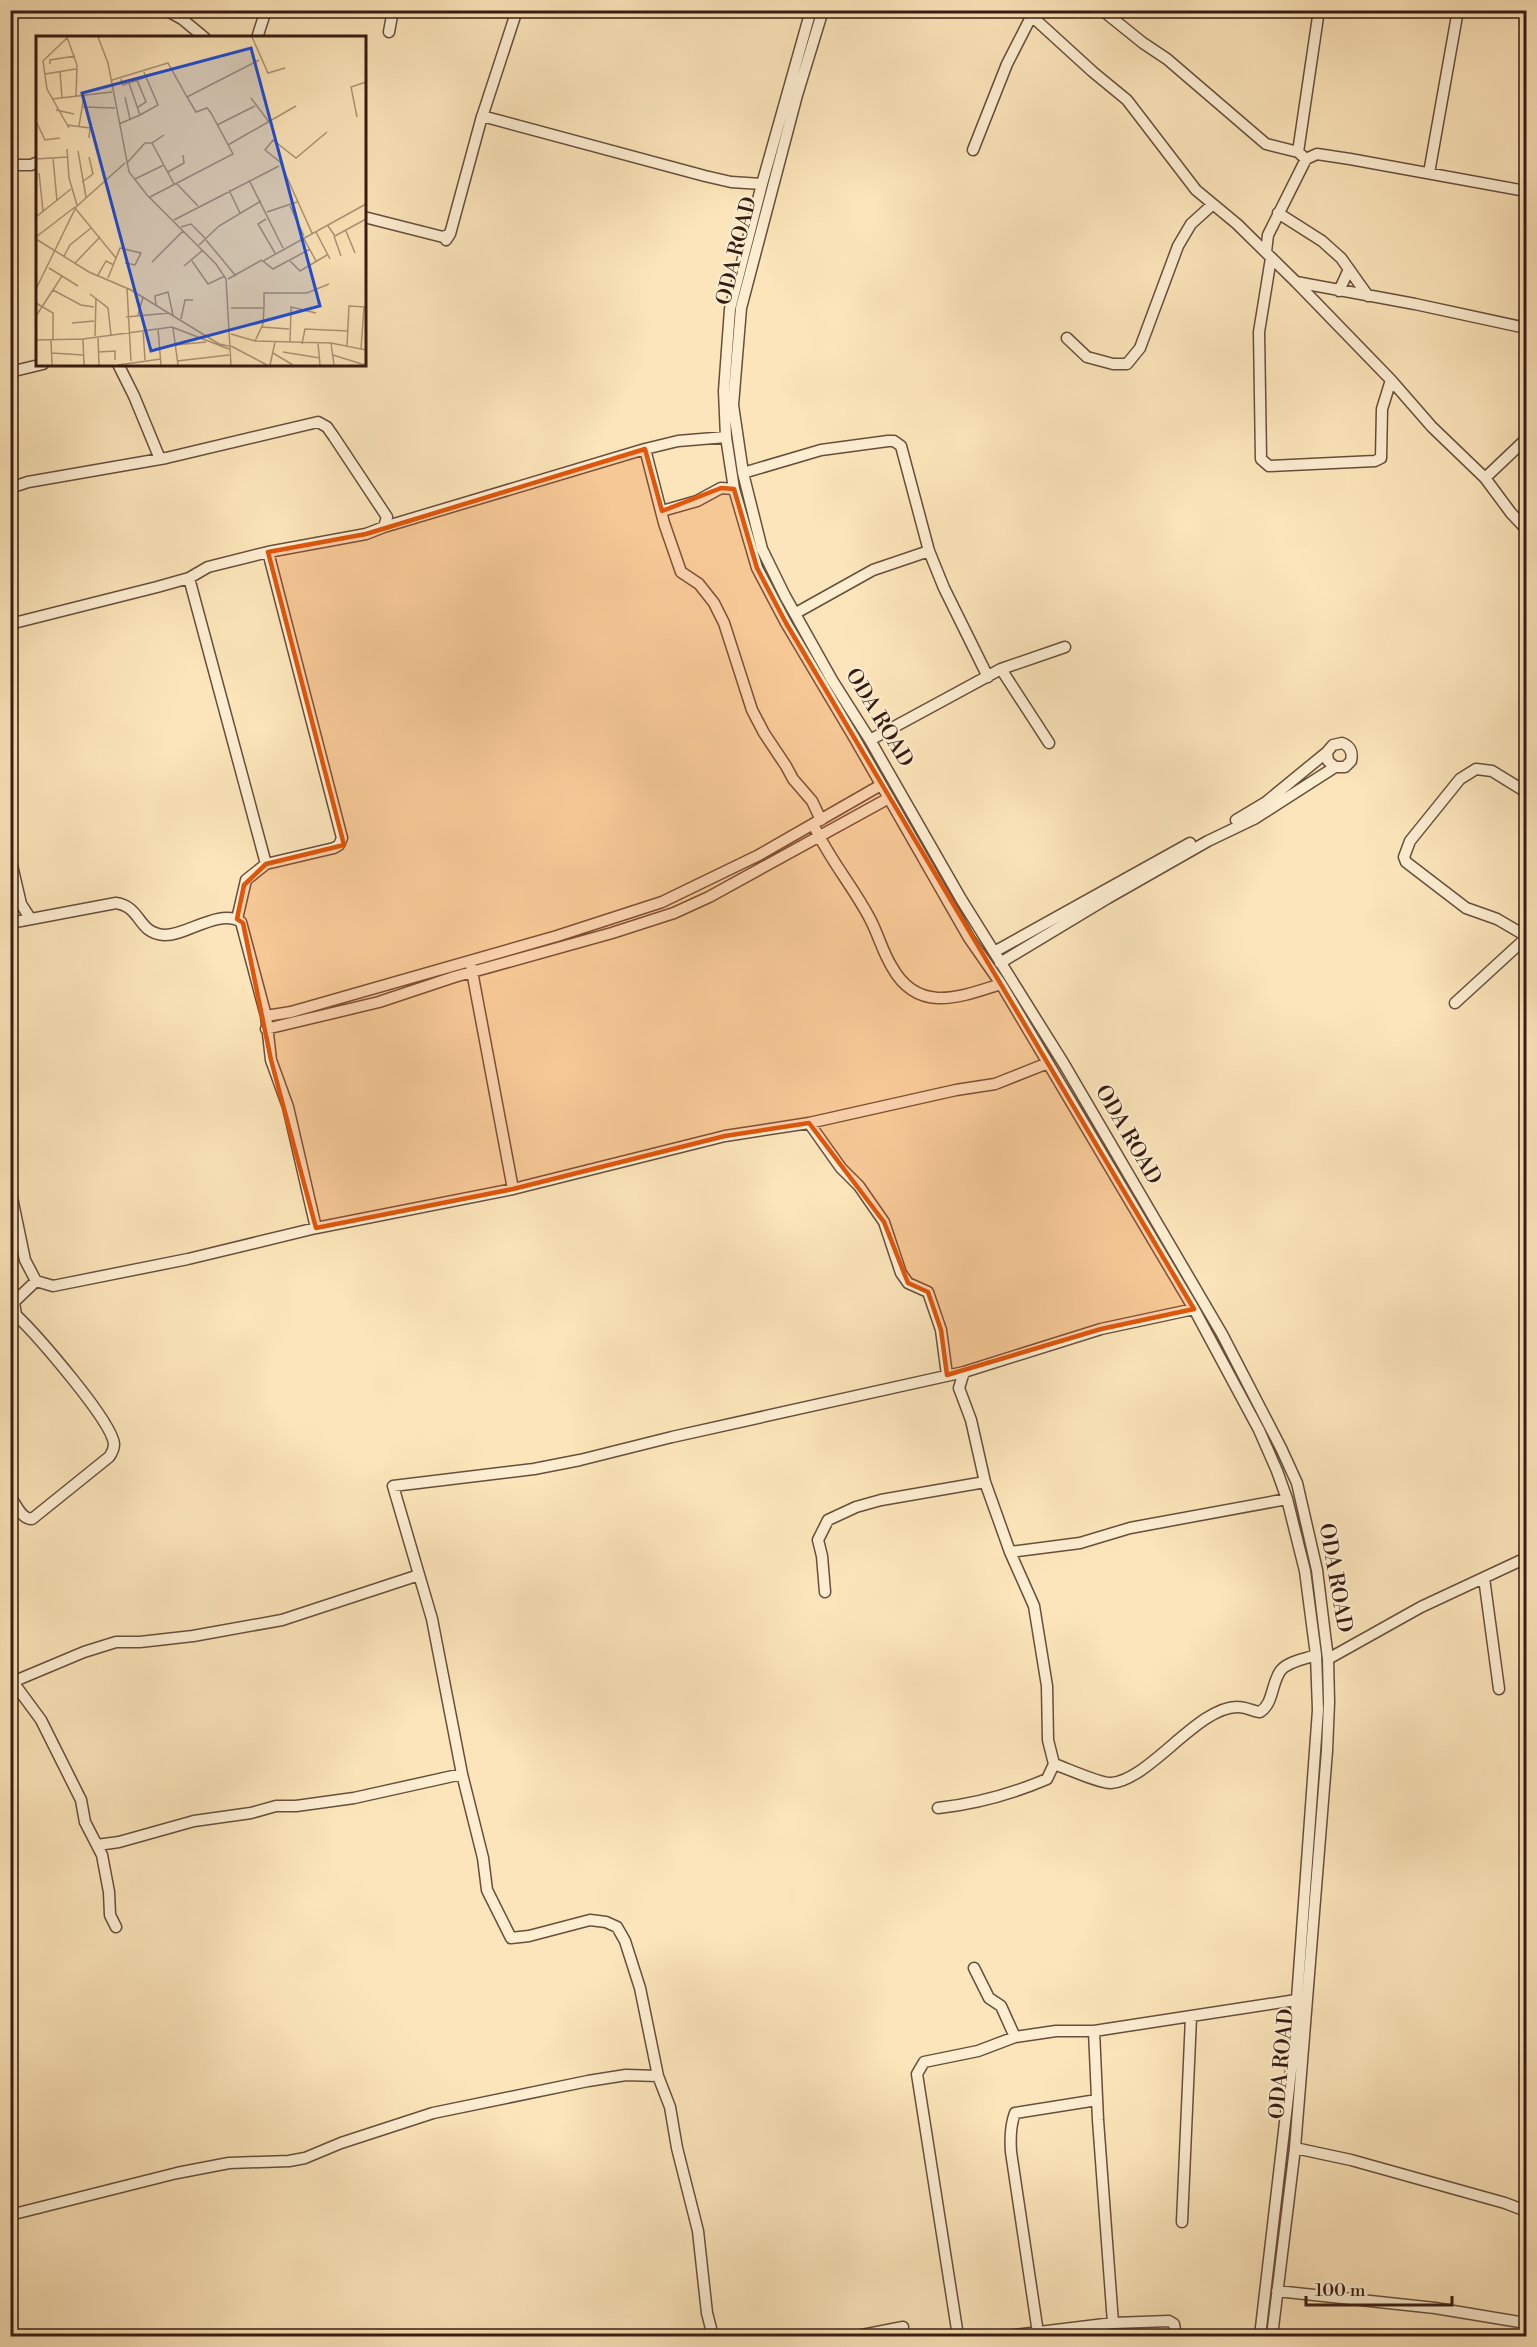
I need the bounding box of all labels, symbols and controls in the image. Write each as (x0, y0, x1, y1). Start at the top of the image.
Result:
inset map (36, 36, 366, 366)
street label: ODA ROAD (711, 194, 763, 308)
street label: ODA ROAD (839, 664, 919, 772)
street label: ODA ROAD (1089, 1081, 1167, 1189)
street label: ODA ROAD (1313, 1521, 1357, 1635)
street label: ODA ROAD (1264, 2008, 1300, 2120)
scale bar (1306, 2269, 1452, 2307)
text: 100 m (1315, 2279, 1366, 2302)

